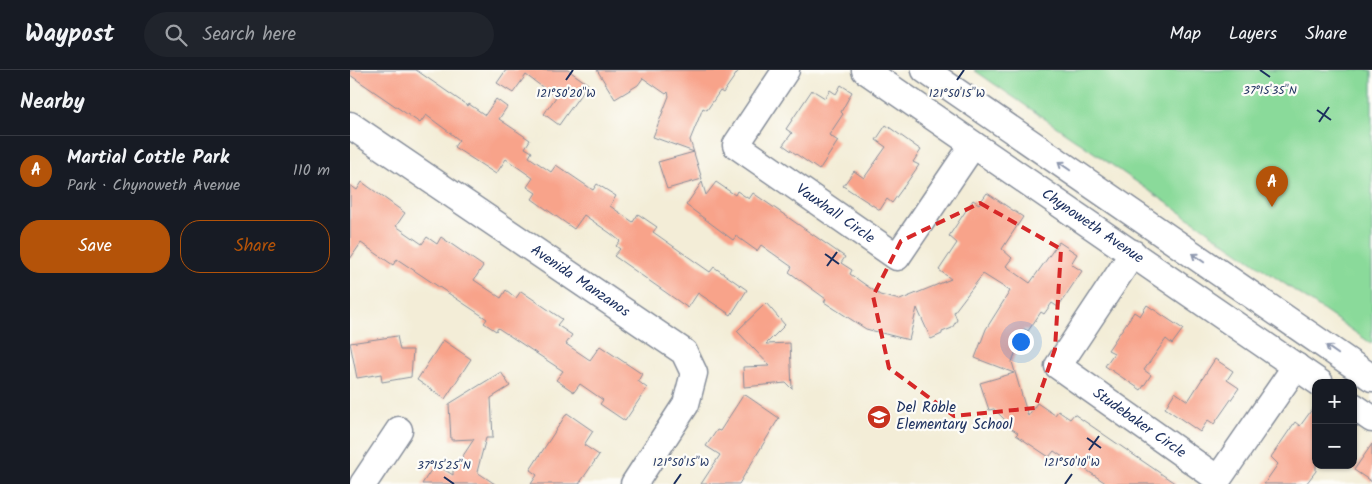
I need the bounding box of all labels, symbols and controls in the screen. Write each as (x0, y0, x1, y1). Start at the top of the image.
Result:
search box (144, 12, 494, 57)
text: Waypost (25, 15, 114, 54)
text: Search here (202, 20, 296, 50)
text: Map (1170, 20, 1201, 49)
text: Layers (1229, 20, 1277, 49)
text: Share (1305, 20, 1347, 49)
icon: search (162, 21, 190, 49)
text: 37°15'35"N (1243, 81, 1297, 100)
text: 121°50'20"W (536, 84, 596, 103)
text: 121°50'15"W (929, 84, 985, 103)
text: Nearby (20, 86, 85, 119)
text: Martial Cottle Park (67, 143, 229, 173)
text: A (31, 158, 41, 183)
text: 110 m (293, 158, 330, 183)
one-way arrow (1057, 161, 1071, 171)
pin: A (1256, 166, 1288, 207)
text: Park · Chynoweth Avenue (67, 173, 240, 198)
street label: Vauxhall Circle (791, 178, 880, 250)
street label: Chynoweth Avenue (1036, 183, 1149, 270)
button: Save (20, 220, 170, 273)
button: Share (180, 220, 330, 273)
street label: Avenida Manzanos (525, 239, 635, 324)
one-way arrow (1191, 253, 1205, 263)
your location (1008, 329, 1034, 355)
one-way arrow (1325, 345, 1339, 355)
map controls (1312, 379, 1357, 469)
button: + (1312, 379, 1357, 424)
street label: Studebaker Circle (1087, 382, 1191, 465)
place label: Del Roble Elementary School (896, 396, 1013, 437)
school or university icon: Del Roble Elementary School (866, 404, 892, 430)
button: − (1312, 424, 1357, 469)
text: 121°50'15"W (653, 453, 709, 472)
text: 121°50'10"W (1044, 453, 1100, 472)
text: 37°15'25"N (417, 456, 471, 475)

